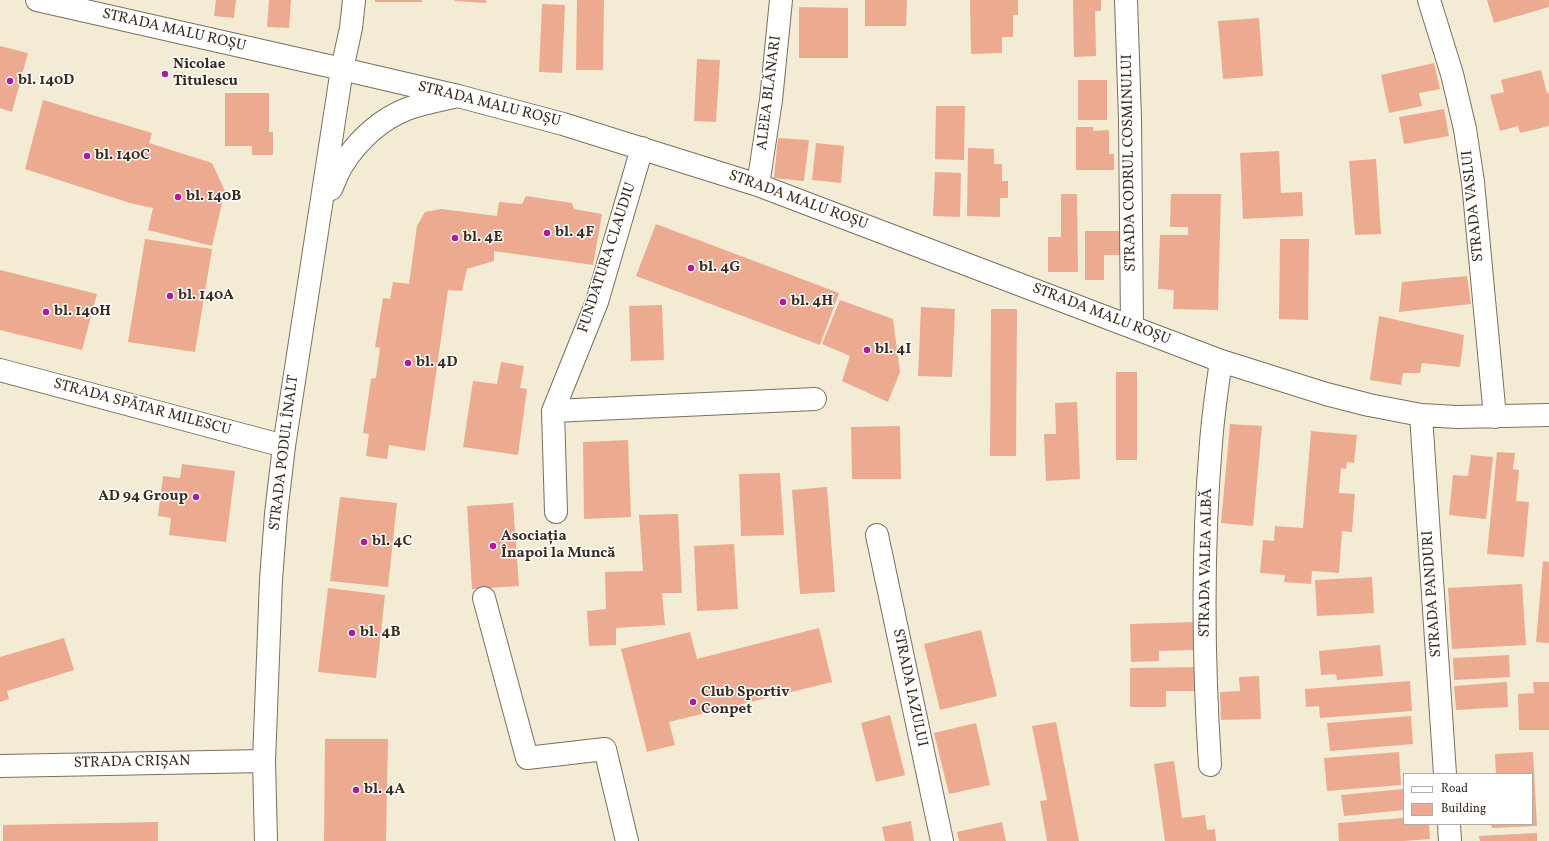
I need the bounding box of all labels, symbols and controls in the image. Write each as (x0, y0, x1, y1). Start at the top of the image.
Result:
street label: STRADA MALU ROȘU (100, 6, 248, 56)
street label: ALEEA BLĂNARI (754, 35, 786, 151)
street label: STRADA CODRUL COSMINULUI (1119, 54, 1141, 272)
place label: Nicolae Titulescu (173, 56, 238, 91)
marker: Nicolae Titulescu (160, 69, 170, 79)
place label: bl. 140D (18, 72, 74, 90)
marker: bl. 140D (5, 76, 15, 86)
street label: STRADA MALU ROȘU (416, 79, 562, 131)
place label: bl. 140C (95, 147, 150, 165)
street label: STRADA VASLUI (1459, 149, 1489, 263)
marker: bl. 140C (82, 151, 92, 161)
street label: STRADA MALU ROȘU (726, 167, 870, 235)
street label: FUNDĂTURA CLAUDIU (575, 180, 641, 336)
place label: bl. 140B (186, 188, 241, 206)
marker: bl. 140B (173, 192, 183, 202)
place label: bl. 4F (555, 224, 594, 242)
marker: bl. 4F (542, 228, 552, 238)
place label: bl. 4E (463, 229, 503, 247)
marker: bl. 4E (450, 233, 460, 243)
place label: bl. 4G (699, 259, 740, 277)
marker: bl. 4G (686, 263, 696, 273)
street label: STRADA MALU ROȘU (1029, 280, 1173, 350)
place label: bl. 140A (178, 287, 234, 305)
marker: bl. 140A (165, 291, 175, 301)
place label: bl. 4H (791, 293, 833, 311)
marker: bl. 4H (778, 297, 788, 307)
place label: bl. 140H (54, 303, 111, 321)
marker: bl. 140H (41, 307, 51, 317)
place label: bl. 4I (875, 341, 911, 359)
marker: bl. 4I (862, 345, 872, 355)
place label: bl. 4D (416, 354, 457, 372)
marker: bl. 4D (403, 358, 413, 368)
street label: STRADA PODUL ÎNALT (267, 374, 303, 532)
street label: STRADA SPĂTAR MILESCU (51, 376, 233, 440)
place label: AD 94 Group (98, 488, 188, 506)
street label: STRADA VALEA ALBĂ (1197, 488, 1217, 638)
marker: AD 94 Group (191, 492, 201, 502)
place label: Asociația Înapoi la Muncă (501, 528, 616, 563)
street label: STRADA PANDURI (1420, 530, 1446, 658)
place label: bl. 4C (372, 533, 412, 551)
marker: bl. 4C (359, 537, 369, 547)
marker: Asociația Înapoi la Muncă (488, 541, 498, 551)
place label: bl. 4B (360, 624, 400, 642)
street label: STRADA IAZULUI (888, 627, 930, 749)
marker: bl. 4B (347, 628, 357, 638)
place label: Club Sportiv Conpet (701, 684, 790, 719)
marker: Club Sportiv Conpet (688, 697, 698, 707)
street label: STRADA CRIȘAN (74, 753, 190, 773)
legend (1403, 773, 1533, 825)
place label: bl. 4A (364, 781, 405, 799)
text: Road (1441, 781, 1468, 797)
marker: bl. 4A (351, 785, 361, 795)
text: Building (1441, 801, 1486, 817)

